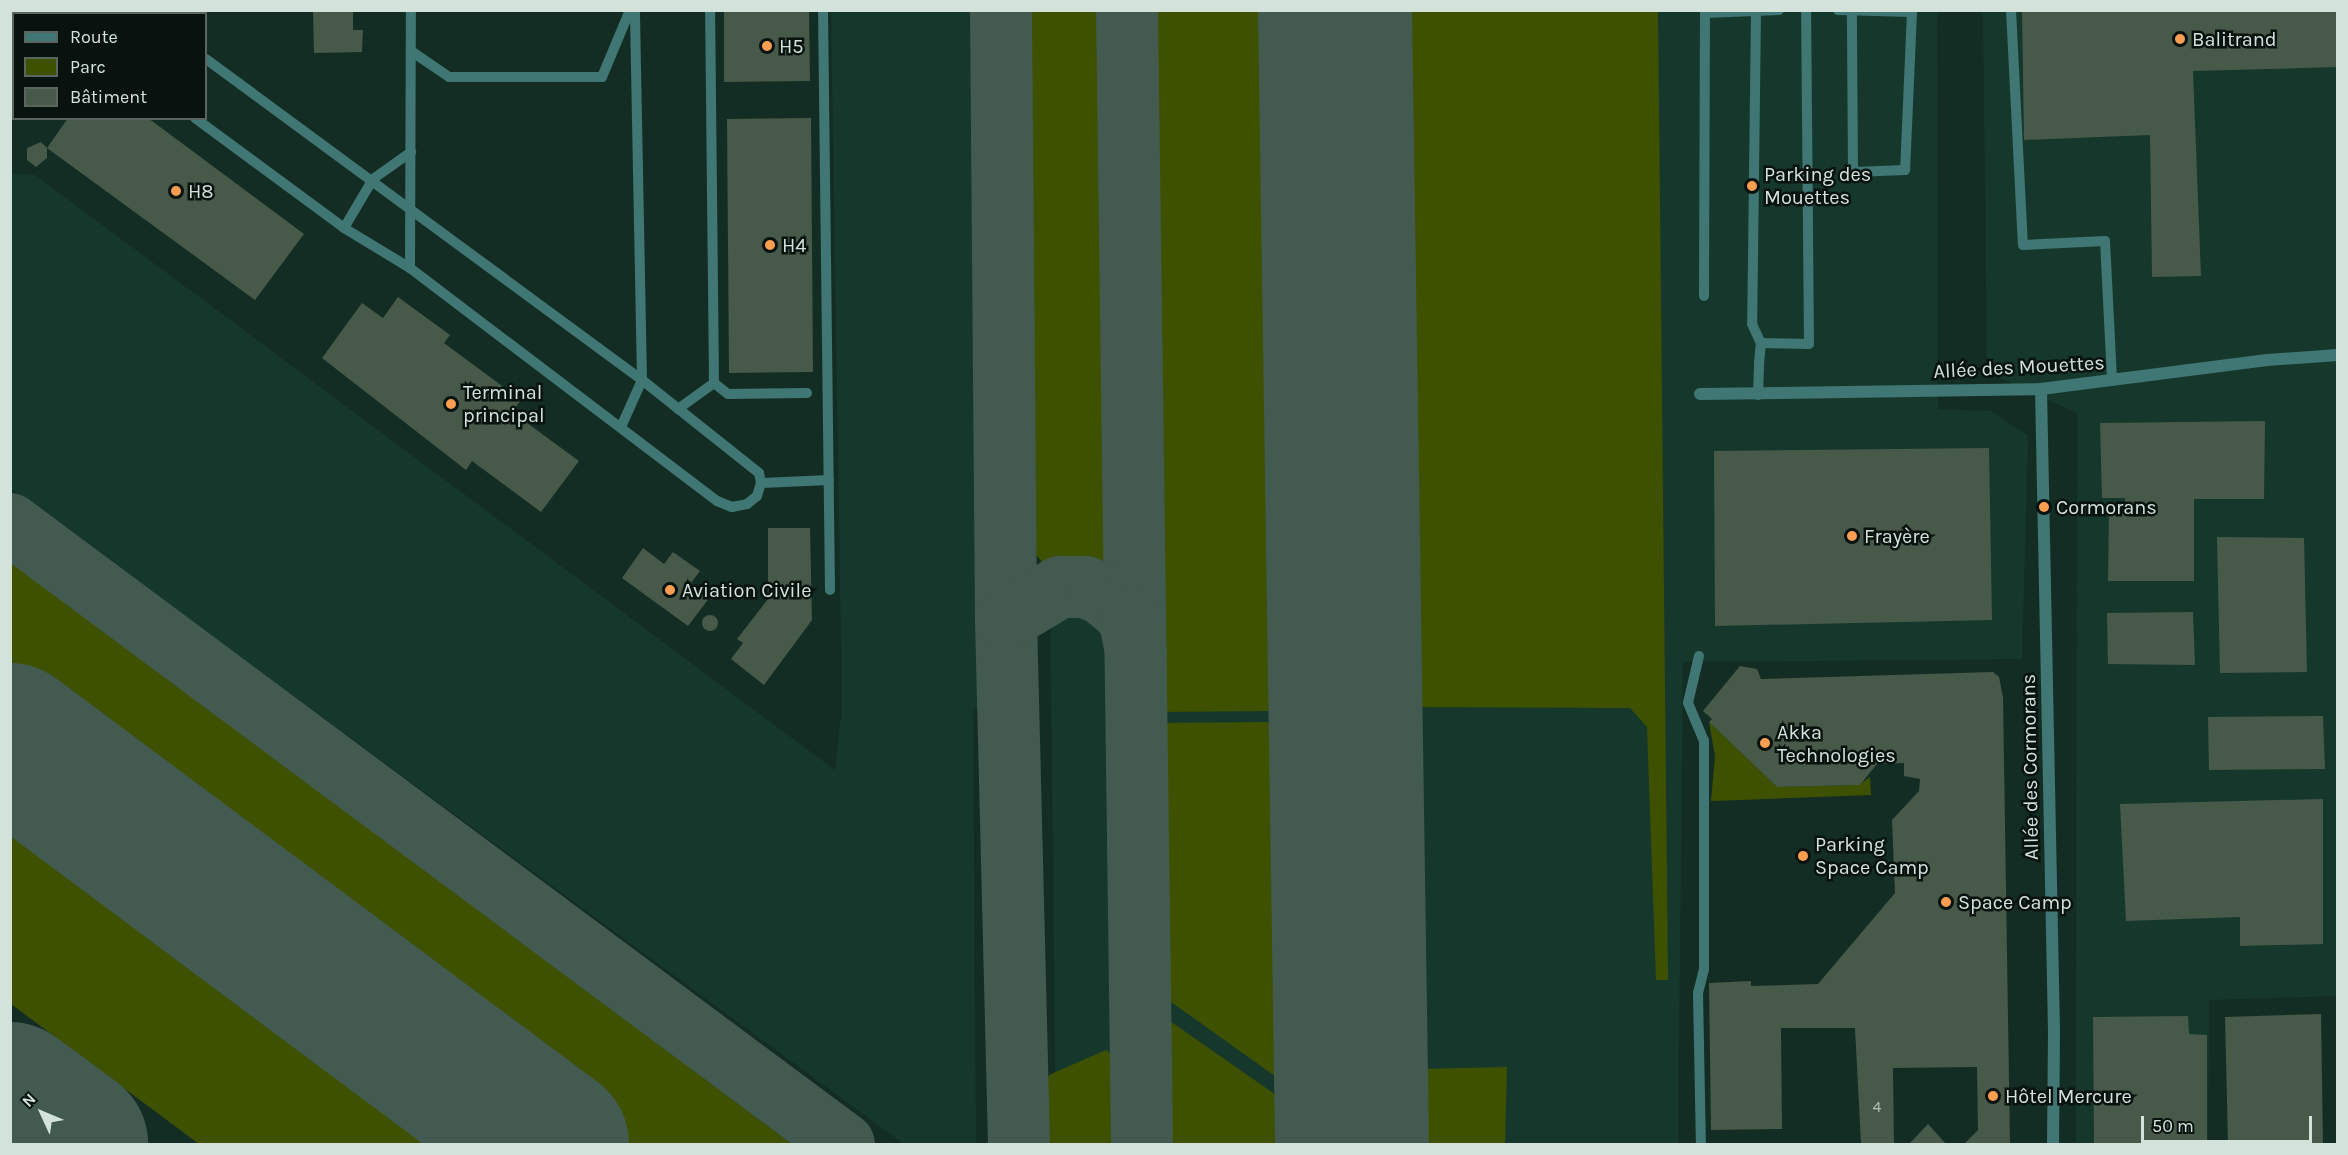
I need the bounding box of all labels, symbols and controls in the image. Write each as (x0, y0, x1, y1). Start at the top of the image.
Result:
legend (12, 12, 207, 120)
text: Route (70, 26, 118, 48)
place label: Balitrand (2192, 27, 2277, 51)
marker: Balitrand (2173, 32, 2187, 46)
place label: H5 (779, 34, 804, 58)
marker: H5 (760, 39, 774, 53)
text: Parc (70, 56, 106, 78)
text: Bâtiment (70, 86, 147, 108)
place label: Parking des Mouettes (1764, 162, 1871, 209)
place label: H8 (188, 179, 214, 203)
marker: Parking des Mouettes (1745, 179, 1759, 193)
marker: H8 (169, 184, 183, 198)
place label: H4 (782, 233, 807, 257)
marker: H4 (763, 238, 777, 252)
street label: Allée des Mouettes (1933, 351, 2105, 383)
place label: Terminal principal (463, 380, 545, 427)
marker: Terminal principal (444, 397, 458, 411)
place label: Cormorans (2056, 495, 2157, 519)
marker: Cormorans (2037, 500, 2051, 514)
place label: Frayère (1864, 524, 1930, 548)
marker: Frayère (1845, 529, 1859, 543)
place label: Aviation Civile (682, 578, 811, 602)
marker: Aviation Civile (663, 583, 677, 597)
street label: Allée des Cormorans (2016, 674, 2044, 860)
place label: Akka Technologies (1777, 720, 1896, 767)
marker: Akka Technologies (1758, 736, 1772, 750)
place label: Parking Space Camp (1815, 832, 1929, 879)
marker: Parking Space Camp (1796, 849, 1810, 863)
place label: Space Camp (1958, 890, 2072, 914)
marker: Space Camp (1939, 895, 1953, 909)
north arrow (12, 1083, 72, 1143)
place label: Hôtel Mercure (2005, 1084, 2132, 1108)
text: N (18, 1089, 40, 1111)
marker: Hôtel Mercure (1986, 1089, 2000, 1103)
house number: 4 (1873, 1097, 1881, 1117)
scale bar (2144, 1104, 2315, 1142)
text: 50 m (2152, 1115, 2194, 1137)

